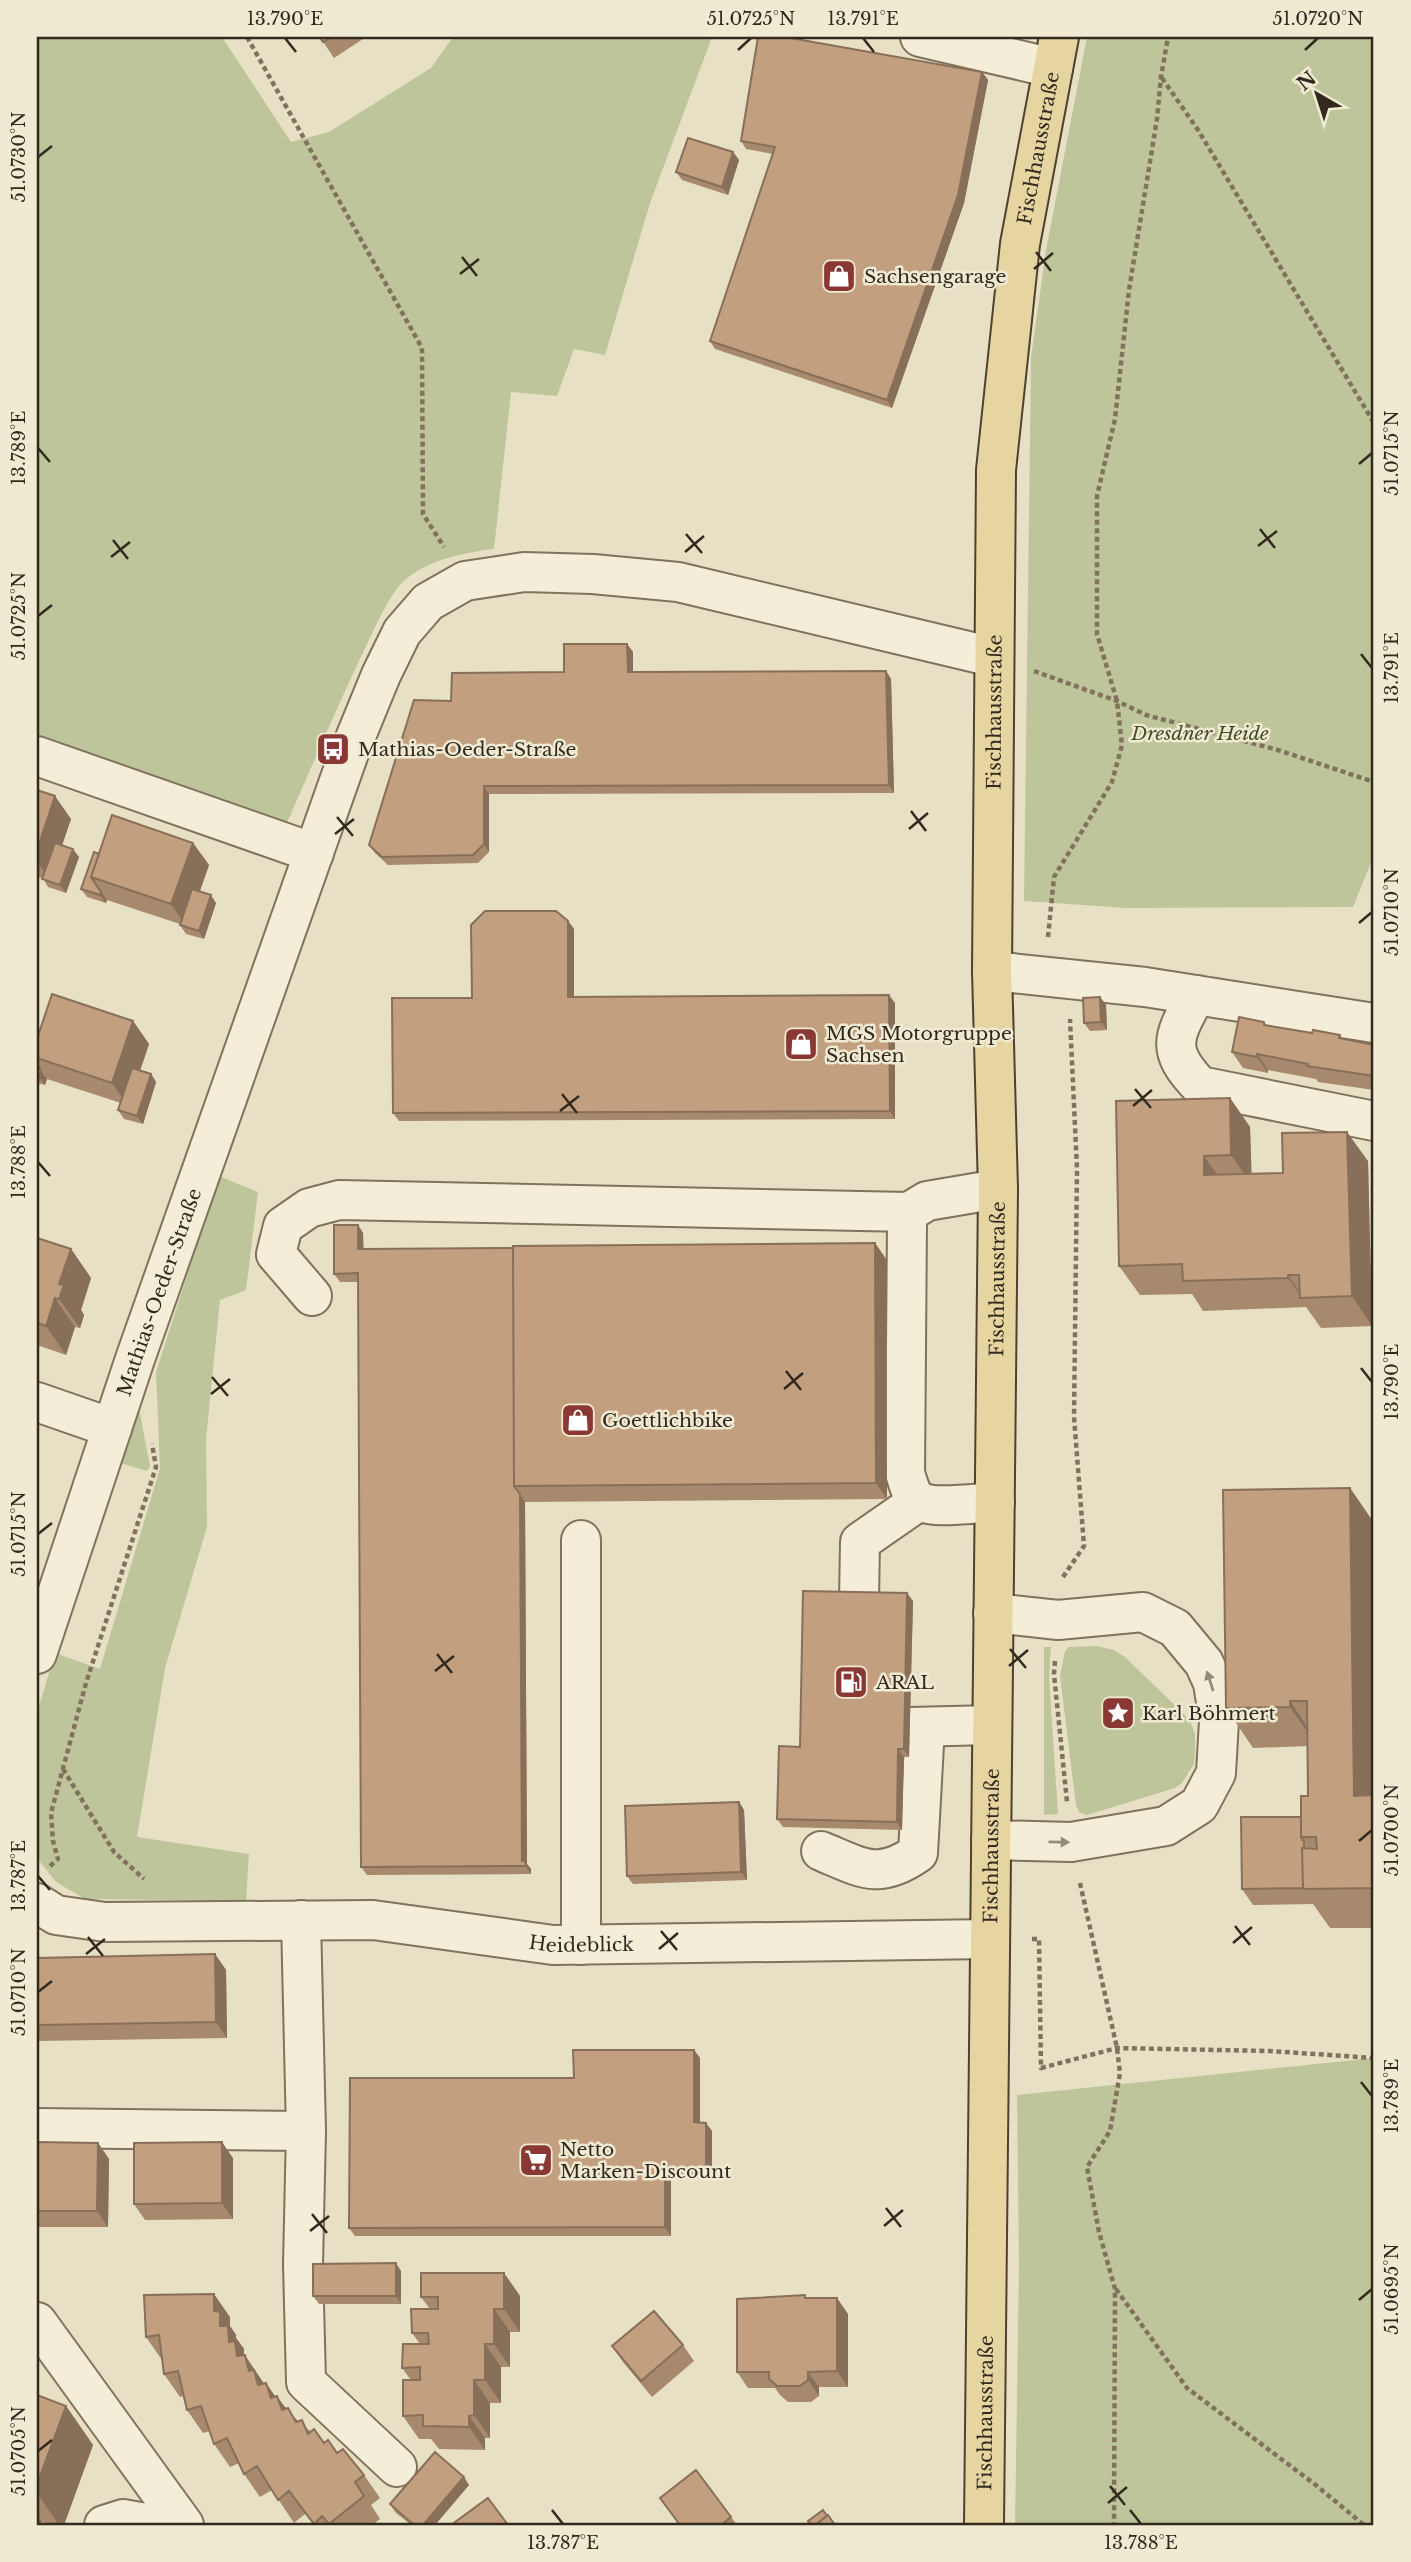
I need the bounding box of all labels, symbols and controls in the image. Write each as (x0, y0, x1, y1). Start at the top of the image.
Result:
text: 13.790°E (247, 8, 323, 30)
text: 51.0725°N (707, 8, 795, 30)
text: 13.791°E (827, 8, 899, 30)
text: 51.0720°N (1273, 8, 1363, 30)
north arrow (1282, 60, 1352, 130)
text: N (1292, 67, 1321, 96)
street label: Fischhausstraße (1012, 70, 1064, 227)
text: 51.0730°N (8, 112, 30, 202)
shop icon: Sachsengarage (820, 257, 858, 295)
place label: Sachsengarage (864, 265, 1006, 288)
text: 51.0715°N (1381, 410, 1403, 496)
text: 13.789°E (8, 411, 30, 485)
text: 51.0725°N (8, 572, 30, 660)
text: 13.791°E (1381, 632, 1403, 704)
street label: Fischhausstraße (982, 634, 1006, 790)
park label: Dresdner Heide (1130, 722, 1269, 745)
bus stop icon: Mathias-Oeder-Straße (314, 730, 352, 768)
place label: Mathias-Oeder-Straße (358, 738, 577, 761)
text: 51.0710°N (1381, 868, 1403, 956)
place label: MGS Motorgruppe Sachsen (826, 1022, 1012, 1067)
shop icon: MGS Motorgruppe Sachsen (782, 1025, 820, 1063)
text: 13.788°E (8, 1125, 30, 1199)
street label: Mathias-Oeder-Straße (112, 1185, 206, 1399)
street label: Fischhausstraße (985, 1201, 1009, 1357)
text: 13.790°E (1381, 1344, 1403, 1420)
shop icon: Goettlichbike (559, 1401, 597, 1439)
place label: Goettlichbike (602, 1409, 733, 1432)
text: 51.0715°N (8, 1491, 30, 1577)
fuel station icon: ARAL (832, 1663, 870, 1701)
one-way arrow (1204, 1670, 1215, 1691)
place label: ARAL (875, 1671, 934, 1694)
place icon: Karl Böhmert (1099, 1694, 1137, 1732)
place label: Karl Böhmert (1142, 1702, 1276, 1725)
street label: Fischhausstraße (979, 1768, 1003, 1924)
text: 51.0700°N (1381, 1784, 1403, 1876)
one-way arrow (1049, 1836, 1071, 1847)
text: 13.787°E (8, 1840, 30, 1912)
street label: Heideblick (527, 1930, 634, 1957)
text: 51.0710°N (8, 1948, 30, 2036)
text: 13.789°E (1381, 2059, 1403, 2133)
place label: Netto Marken-Discount (560, 2138, 732, 2183)
supermarket icon: Netto Marken-Discount (517, 2141, 555, 2179)
text: 51.0695°N (1381, 2243, 1403, 2335)
street label: Fischhausstraße (973, 2335, 997, 2491)
text: 51.0705°N (8, 2406, 30, 2496)
text: 13.787°E (527, 2532, 599, 2554)
text: 13.788°E (1104, 2532, 1178, 2554)

